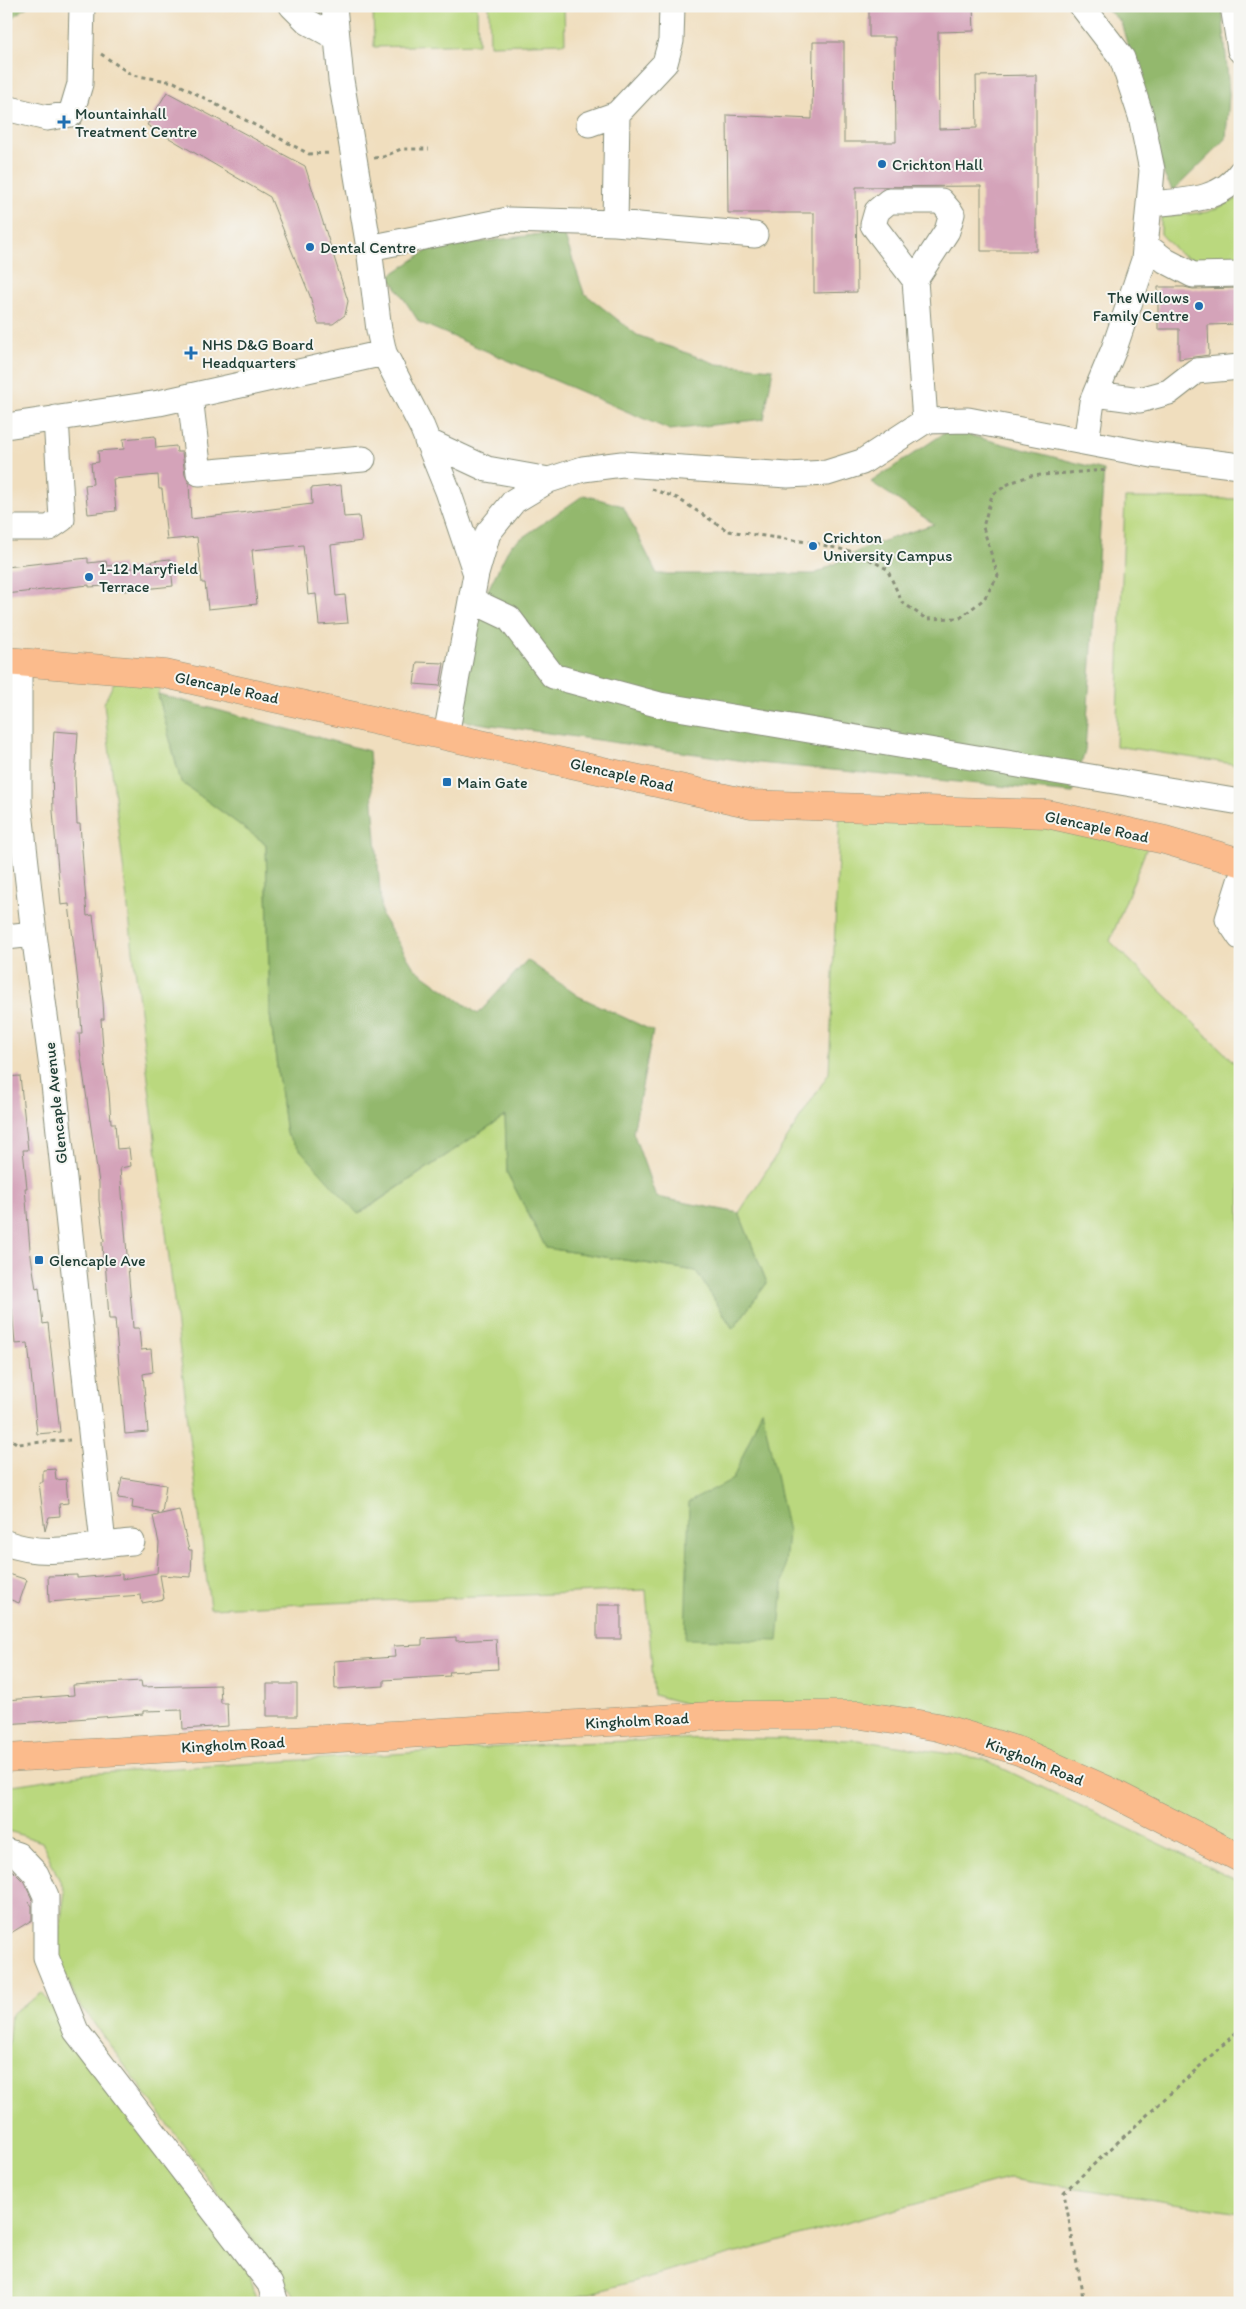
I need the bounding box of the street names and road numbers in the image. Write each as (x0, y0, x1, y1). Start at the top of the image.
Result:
street label: Glencaple Road (173, 667, 281, 708)
street label: Glencaple Road (568, 753, 676, 796)
street label: Glencaple Road (1043, 806, 1151, 847)
street label: Glencaple Avenue (40, 1041, 71, 1165)
street label: Kingholm Road (585, 1708, 690, 1733)
street label: Kingholm Road (181, 1732, 286, 1757)
street label: Kingholm Road (983, 1733, 1087, 1790)

